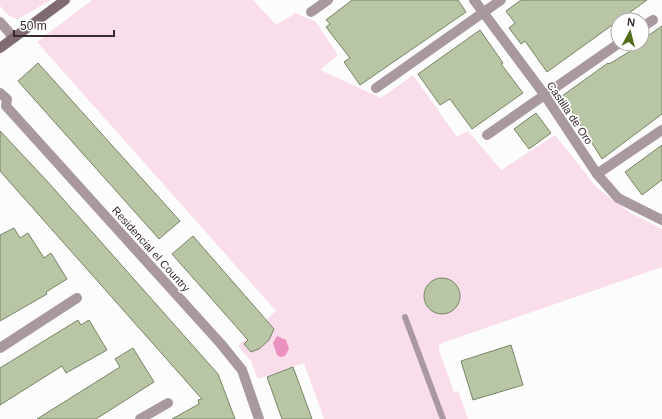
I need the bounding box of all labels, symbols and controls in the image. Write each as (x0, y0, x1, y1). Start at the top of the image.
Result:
scale bar (14, 12, 114, 38)
north arrow (610, 12, 650, 52)
text: N (627, 16, 636, 29)
text: 50 m (20, 19, 47, 33)
street label: Castilla de Oro (545, 79, 595, 147)
street label: Residencial el Country (110, 204, 193, 294)

